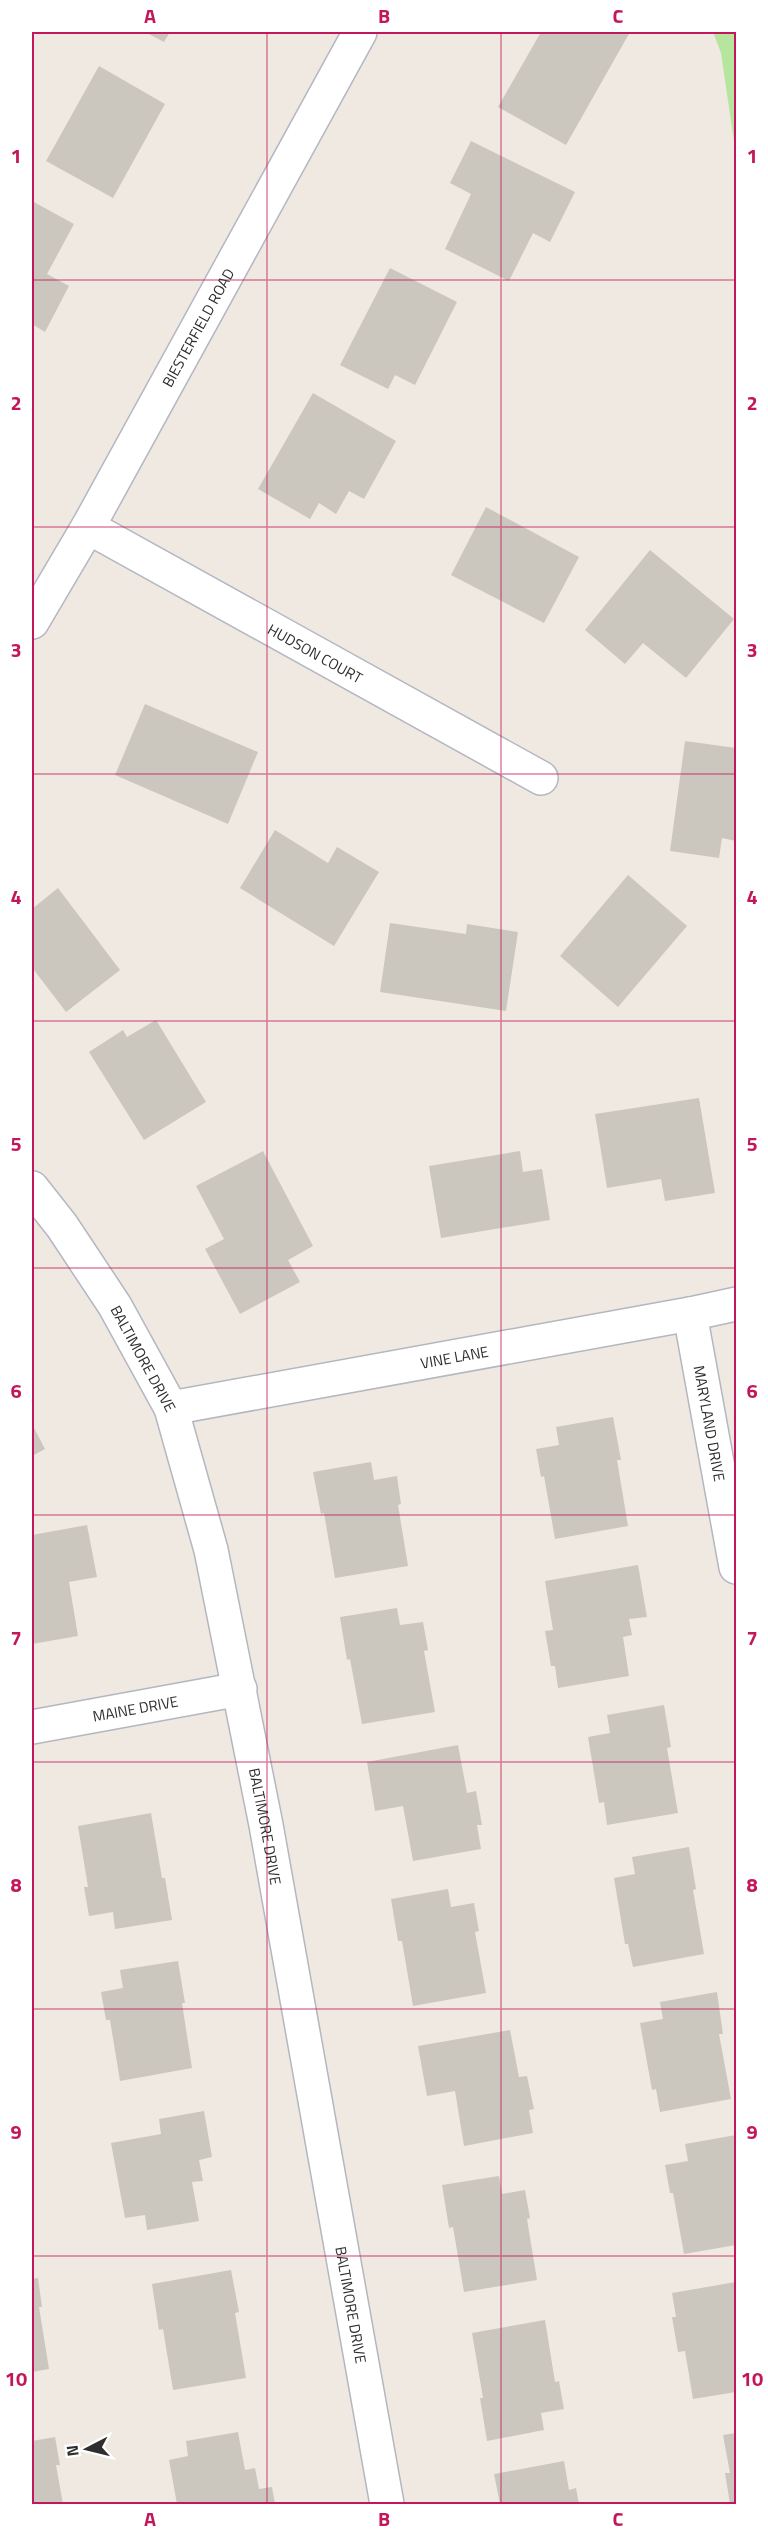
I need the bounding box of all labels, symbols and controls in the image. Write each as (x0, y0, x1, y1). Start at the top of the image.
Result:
text: A (144, 0, 156, 31)
text: B (378, 0, 390, 31)
text: C (613, 0, 624, 31)
text: 1 (10, 140, 22, 171)
text: 1 (746, 140, 758, 171)
street label: BIESTERFIELD ROAD (156, 264, 240, 391)
text: 2 (10, 387, 22, 418)
text: 2 (746, 387, 758, 418)
street label: HUDSON COURT (264, 617, 367, 689)
text: 3 (10, 634, 22, 665)
text: 3 (746, 634, 758, 665)
text: 4 (10, 881, 22, 912)
text: 4 (746, 881, 758, 912)
text: 5 (10, 1128, 22, 1159)
text: 5 (746, 1128, 758, 1159)
street label: BALTIMORE DRIVE (105, 1301, 182, 1416)
street label: VINE LANE (419, 1339, 490, 1374)
street label: MARYLAND DRIVE (688, 1363, 732, 1483)
text: 6 (10, 1375, 22, 1406)
text: 6 (746, 1375, 758, 1406)
text: 7 (10, 1622, 22, 1653)
text: 7 (746, 1622, 758, 1653)
street label: MAINE DRIVE (91, 1689, 180, 1727)
street label: BALTIMORE DRIVE (243, 1766, 288, 1887)
text: 8 (10, 1869, 22, 1900)
text: 8 (746, 1869, 758, 1900)
text: 9 (10, 2116, 22, 2147)
text: 9 (746, 2116, 758, 2147)
street label: BALTIMORE DRIVE (330, 2244, 373, 2365)
text: 10 (5, 2363, 27, 2394)
text: 10 (741, 2363, 763, 2394)
north arrow (57, 2419, 117, 2479)
text: N (60, 2444, 85, 2458)
text: A (144, 2503, 156, 2534)
text: B (378, 2503, 390, 2534)
text: C (613, 2503, 624, 2534)

